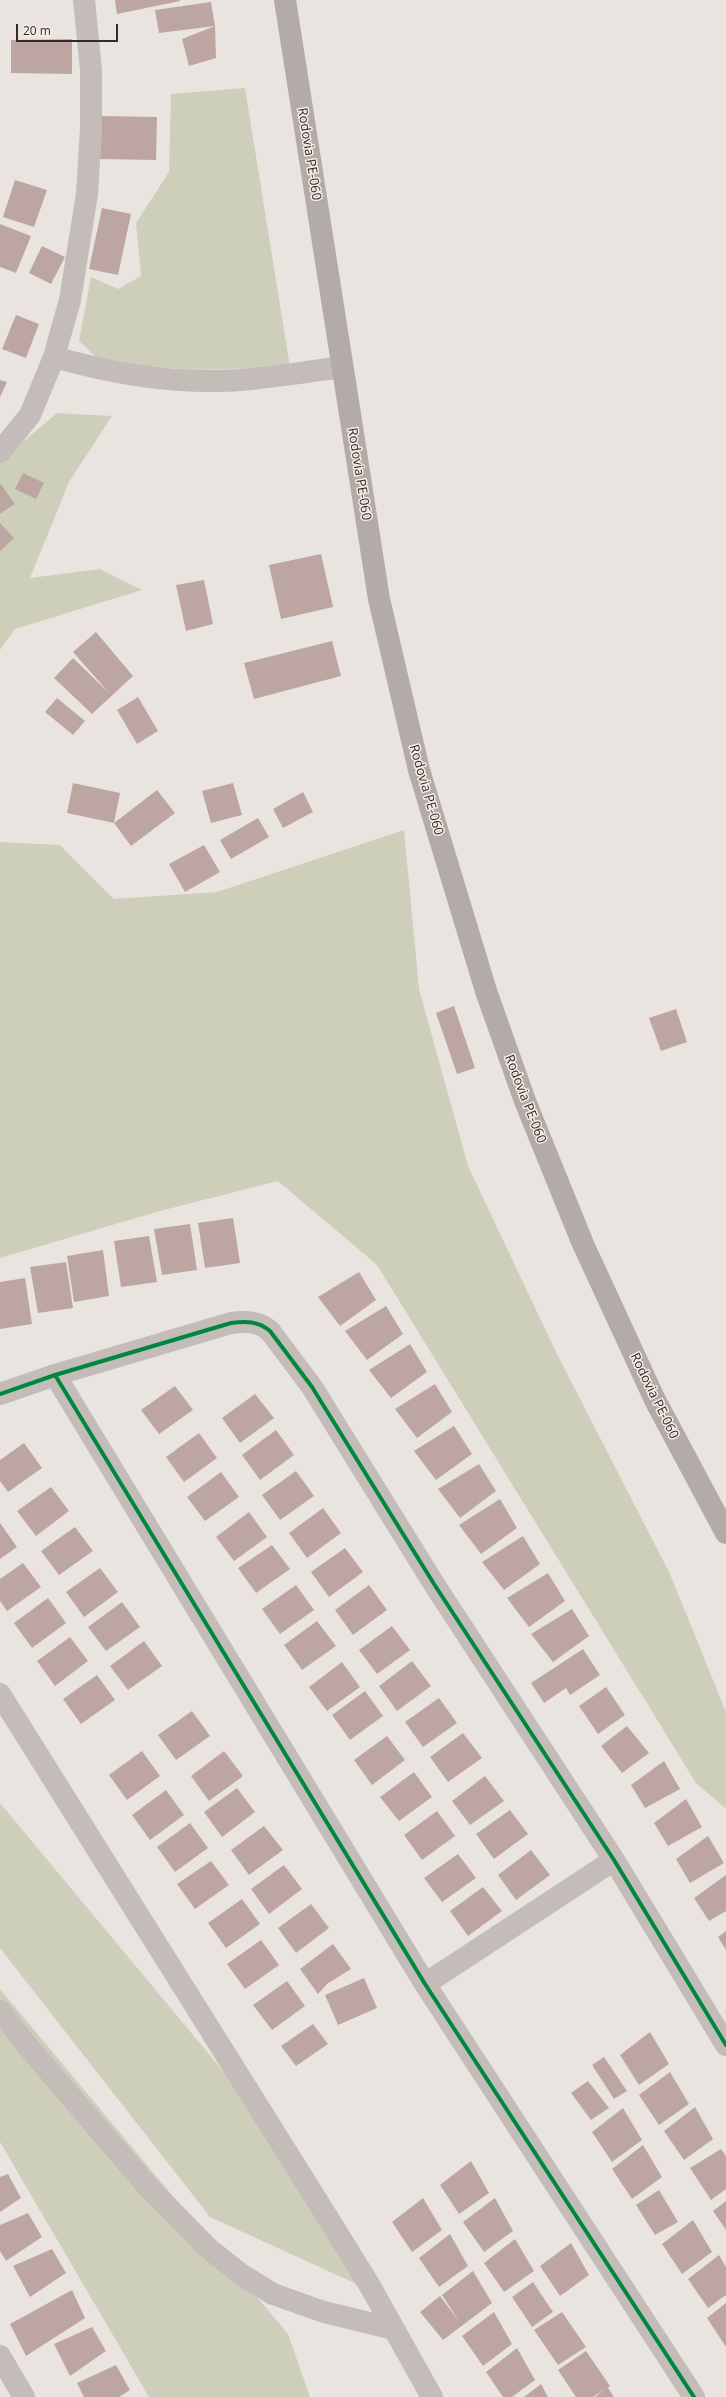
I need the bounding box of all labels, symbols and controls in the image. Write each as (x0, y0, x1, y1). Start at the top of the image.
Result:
scale bar (18, 16, 120, 42)
text: 20 m (23, 22, 51, 39)
street label: Rodovia PE-060 (294, 107, 324, 201)
street label: Rodovia PE-060 (344, 427, 374, 521)
street label: Rodovia PE-060 (406, 743, 446, 837)
street label: Rodovia PE-060 (501, 1053, 549, 1145)
street label: Rodovia PE-060 (626, 1351, 682, 1441)

